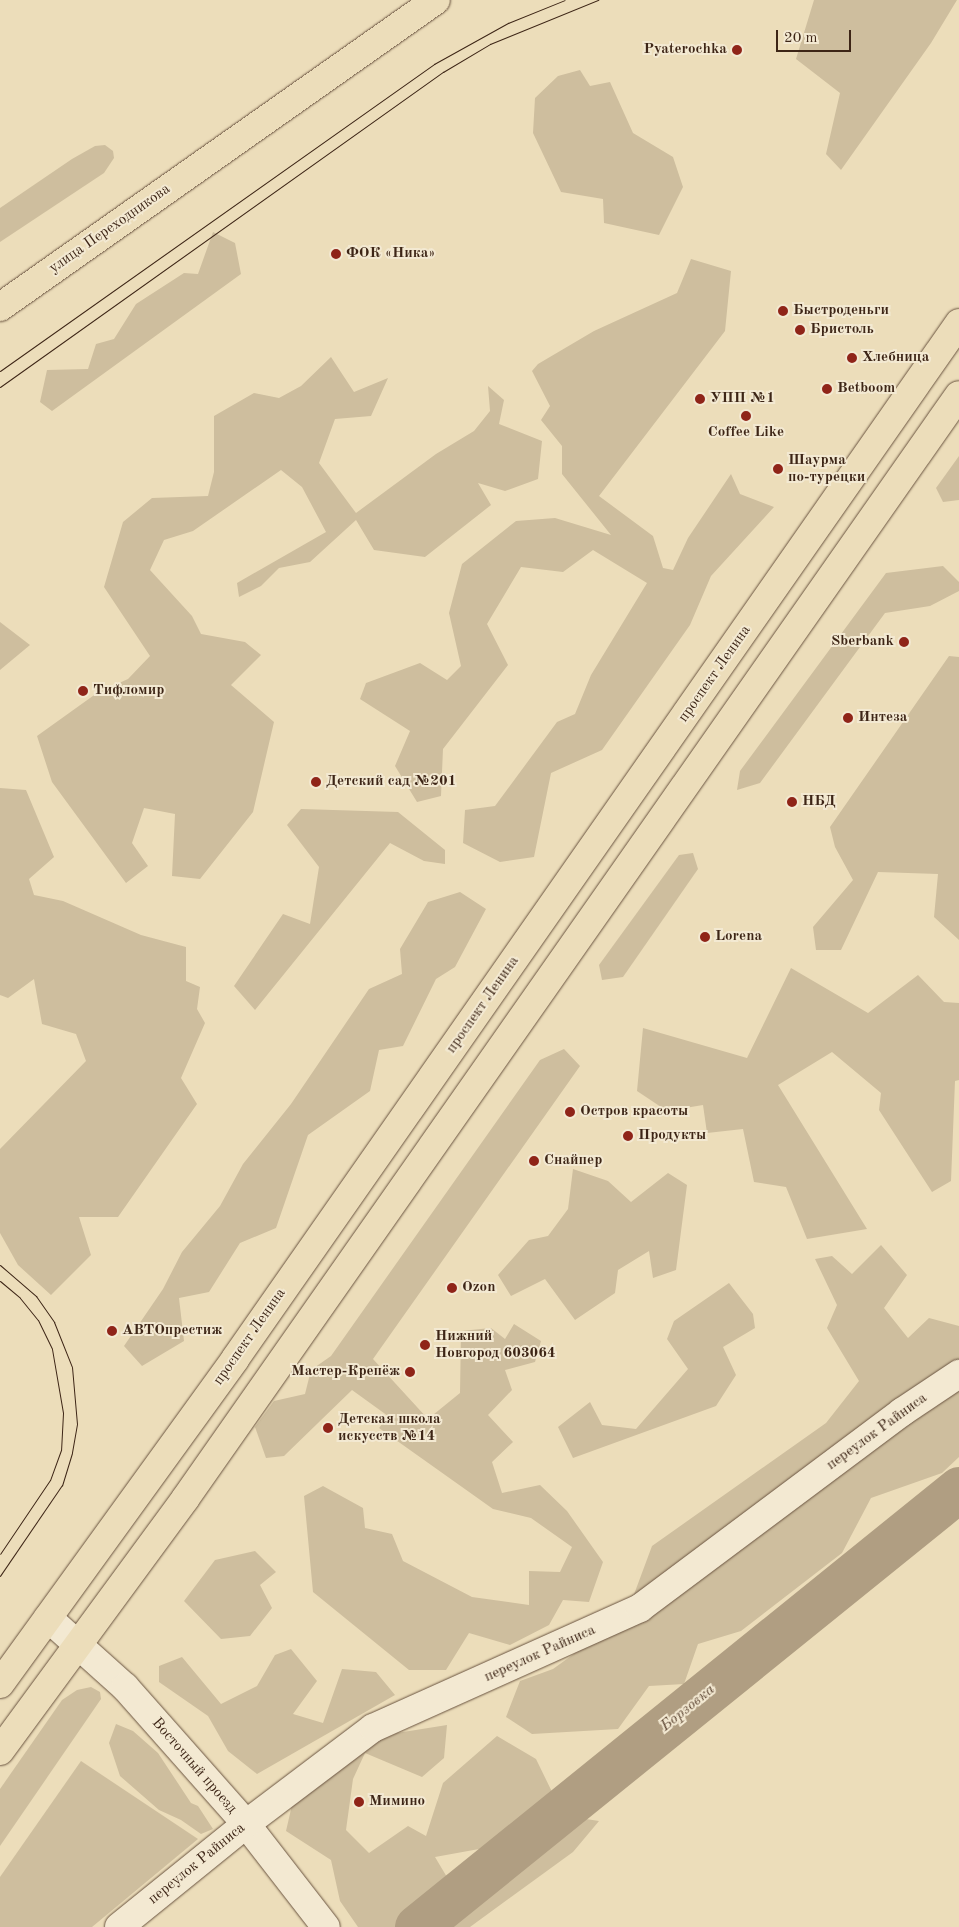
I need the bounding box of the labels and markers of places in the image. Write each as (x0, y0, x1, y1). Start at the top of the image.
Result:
place label: Pyaterochka (644, 41, 727, 59)
marker: Pyaterochka (731, 44, 743, 56)
place label: ФОК «Ника» (346, 245, 436, 263)
marker: ФОК «Ника» (330, 248, 342, 260)
place label: Быстроденьги (793, 302, 889, 320)
marker: Быстроденьги (777, 305, 789, 317)
place label: Бристоль (810, 321, 874, 339)
marker: Бристоль (794, 324, 806, 336)
place label: Хлебница (862, 349, 929, 367)
marker: Хлебница (846, 352, 858, 364)
place label: Betboom (837, 380, 895, 398)
marker: Betboom (821, 383, 833, 395)
place label: УПП №1 (710, 390, 775, 408)
marker: УПП №1 (694, 393, 706, 405)
marker: Coffee Like (740, 410, 752, 422)
place label: Coffee Like (708, 424, 784, 442)
place label: Шаурма по-турецки (788, 451, 865, 486)
marker: Шаурма по-турецки (772, 463, 784, 475)
place label: Sberbank (831, 633, 894, 651)
marker: Sberbank (898, 636, 910, 648)
place label: Тифломир (93, 682, 164, 700)
marker: Тифломир (77, 685, 89, 697)
place label: Интеза (858, 709, 907, 727)
marker: Интеза (842, 712, 854, 724)
place label: Детский сад №201 (326, 773, 456, 791)
marker: Детский сад №201 (310, 776, 322, 788)
place label: НБД (802, 793, 836, 811)
marker: НБД (786, 796, 798, 808)
place label: Lorena (715, 928, 762, 946)
marker: Lorena (699, 931, 711, 943)
place label: Остров красоты (580, 1103, 688, 1121)
marker: Остров красоты (564, 1106, 576, 1118)
place label: Продукты (638, 1127, 706, 1145)
marker: Продукты (622, 1130, 634, 1142)
place label: Снайпер (544, 1152, 602, 1170)
marker: Снайпер (528, 1155, 540, 1167)
place label: Ozon (462, 1279, 495, 1297)
marker: Ozon (446, 1282, 458, 1294)
place label: АВТОпрестиж (122, 1322, 222, 1340)
marker: АВТОпрестиж (106, 1325, 118, 1337)
place label: Нижний Новгород 603064 (435, 1327, 556, 1362)
marker: Нижний Новгород 603064 (419, 1339, 431, 1351)
place label: Мастер-Крепёж (291, 1363, 400, 1381)
marker: Мастер-Крепёж (404, 1366, 416, 1378)
place label: Детская школа искусств №14 (338, 1410, 441, 1445)
marker: Детская школа искусств №14 (322, 1422, 334, 1434)
place label: Мимино (369, 1793, 425, 1811)
marker: Мимино (353, 1796, 365, 1808)

